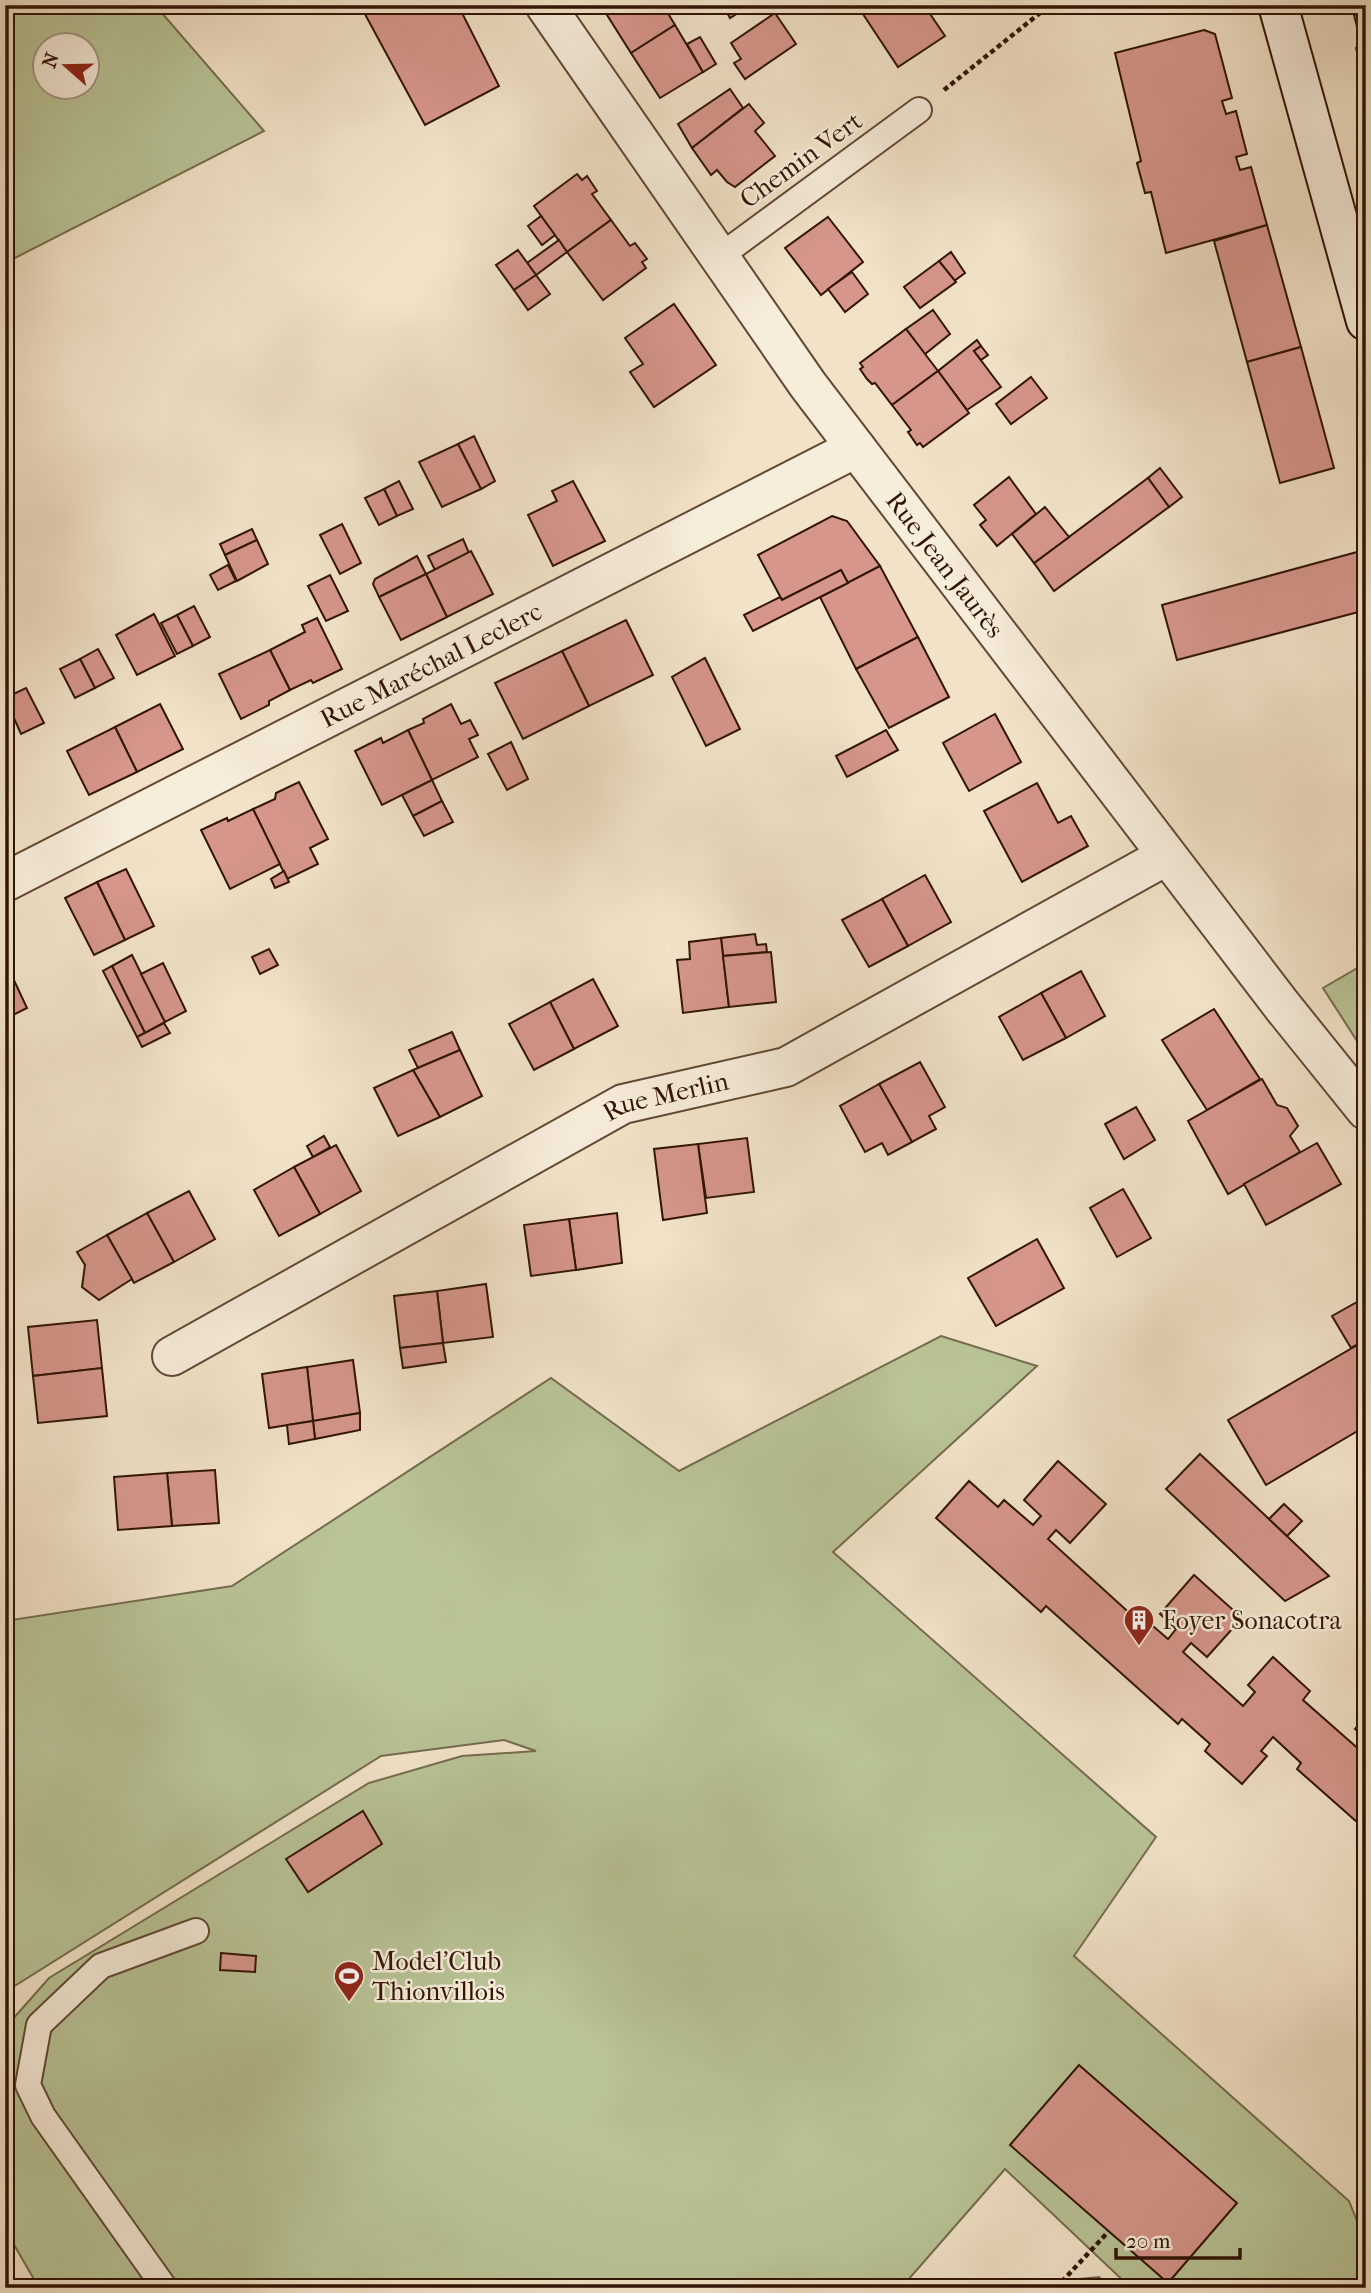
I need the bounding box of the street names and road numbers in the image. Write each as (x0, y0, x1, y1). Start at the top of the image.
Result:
street label: Chemin Vert (734, 105, 869, 215)
street label: Rue Jean Jaurès (879, 485, 1011, 644)
street label: Rue Maréchal Leclerc (315, 596, 547, 734)
street label: Rue Merlin (597, 1065, 732, 1128)

